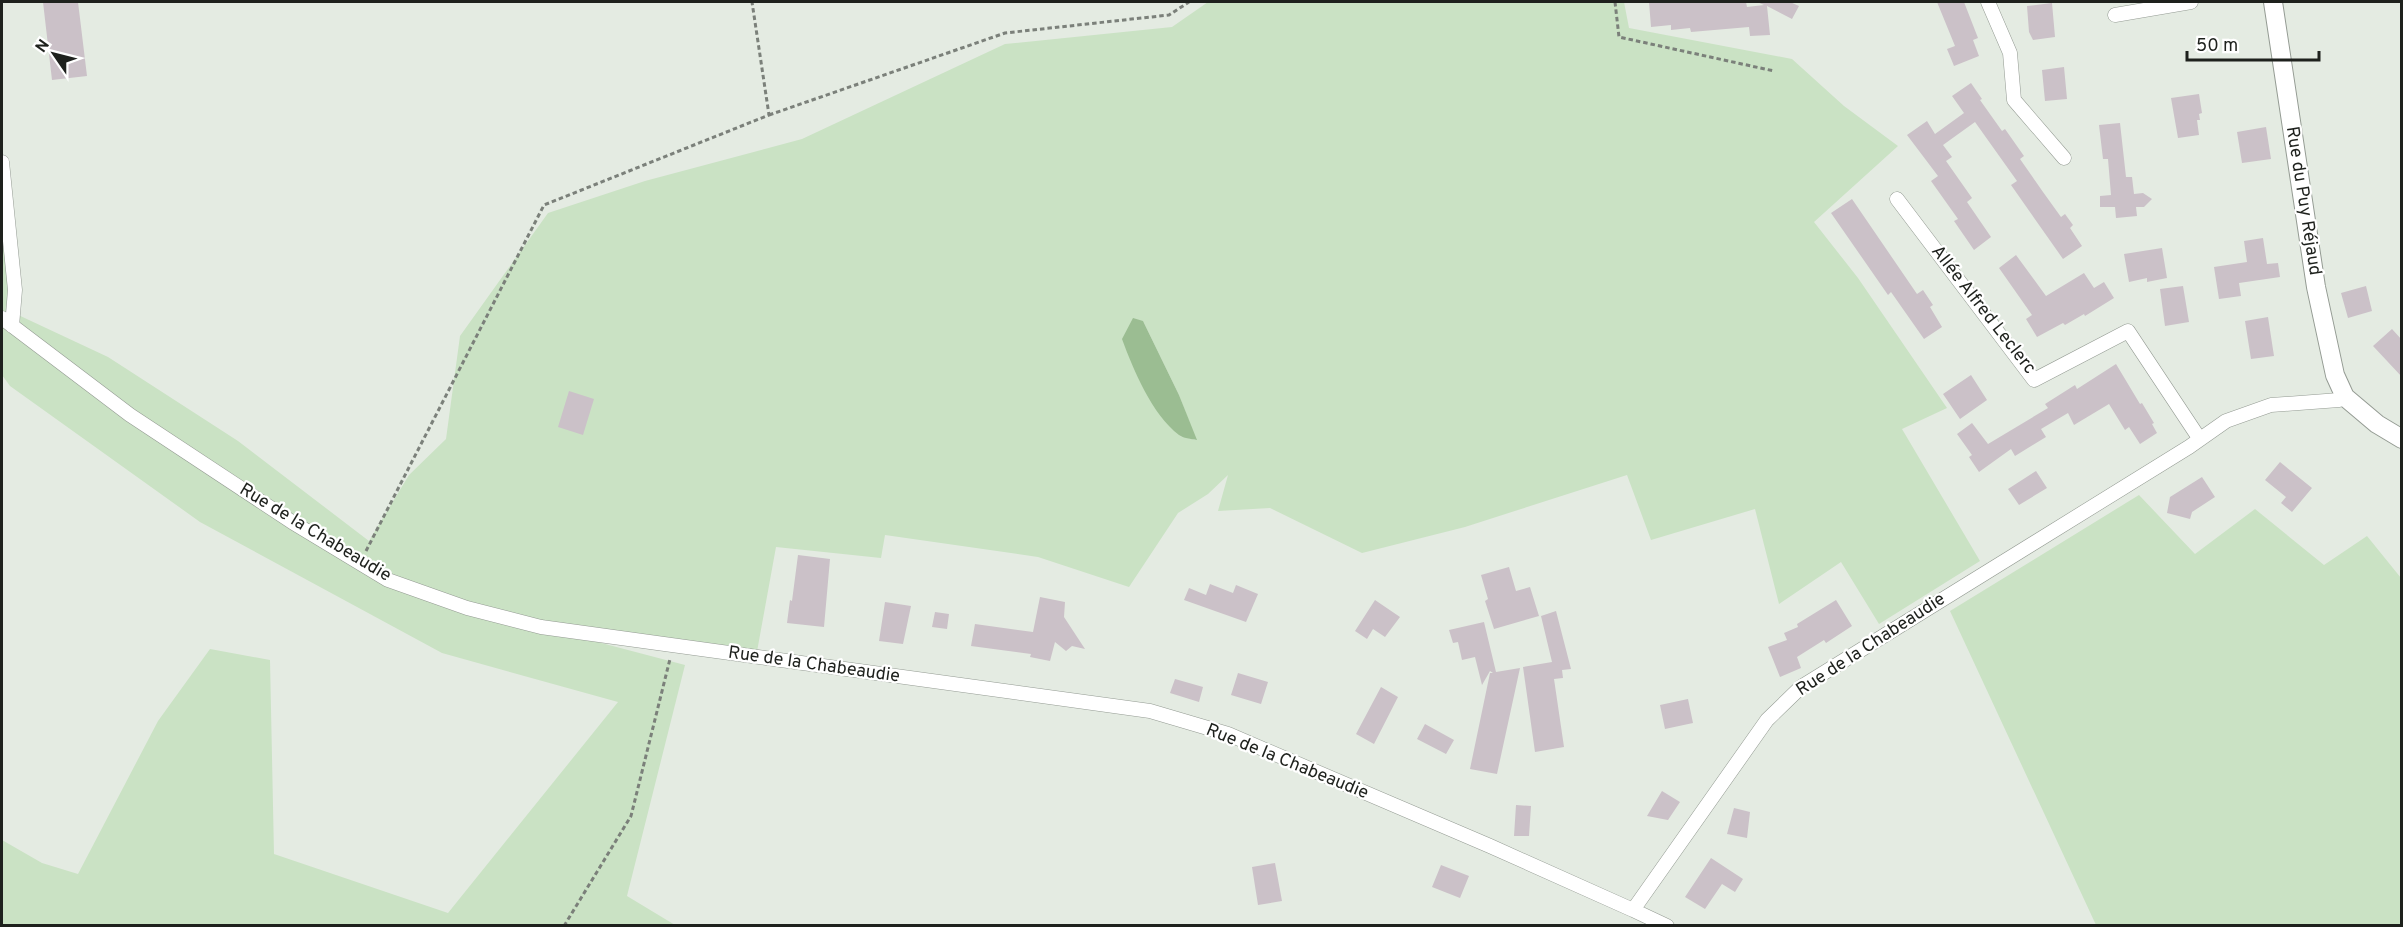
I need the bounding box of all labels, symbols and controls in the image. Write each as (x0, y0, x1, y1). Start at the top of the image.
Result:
north arrow (24, 24, 84, 84)
scale bar (2187, 24, 2319, 62)
text: 50 m (2196, 35, 2238, 58)
text: N (32, 36, 55, 57)
street label: Rue du Puy Réjaud (2280, 125, 2326, 277)
street label: Allée Alfred Leclerc (1925, 241, 2041, 379)
street label: Rue de la Chabeaudie (235, 479, 395, 587)
street label: Rue de la Chabeaudie (1792, 588, 1950, 702)
street label: Rue de la Chabeaudie (727, 642, 901, 688)
street label: Rue de la Chabeaudie (1202, 719, 1372, 805)

